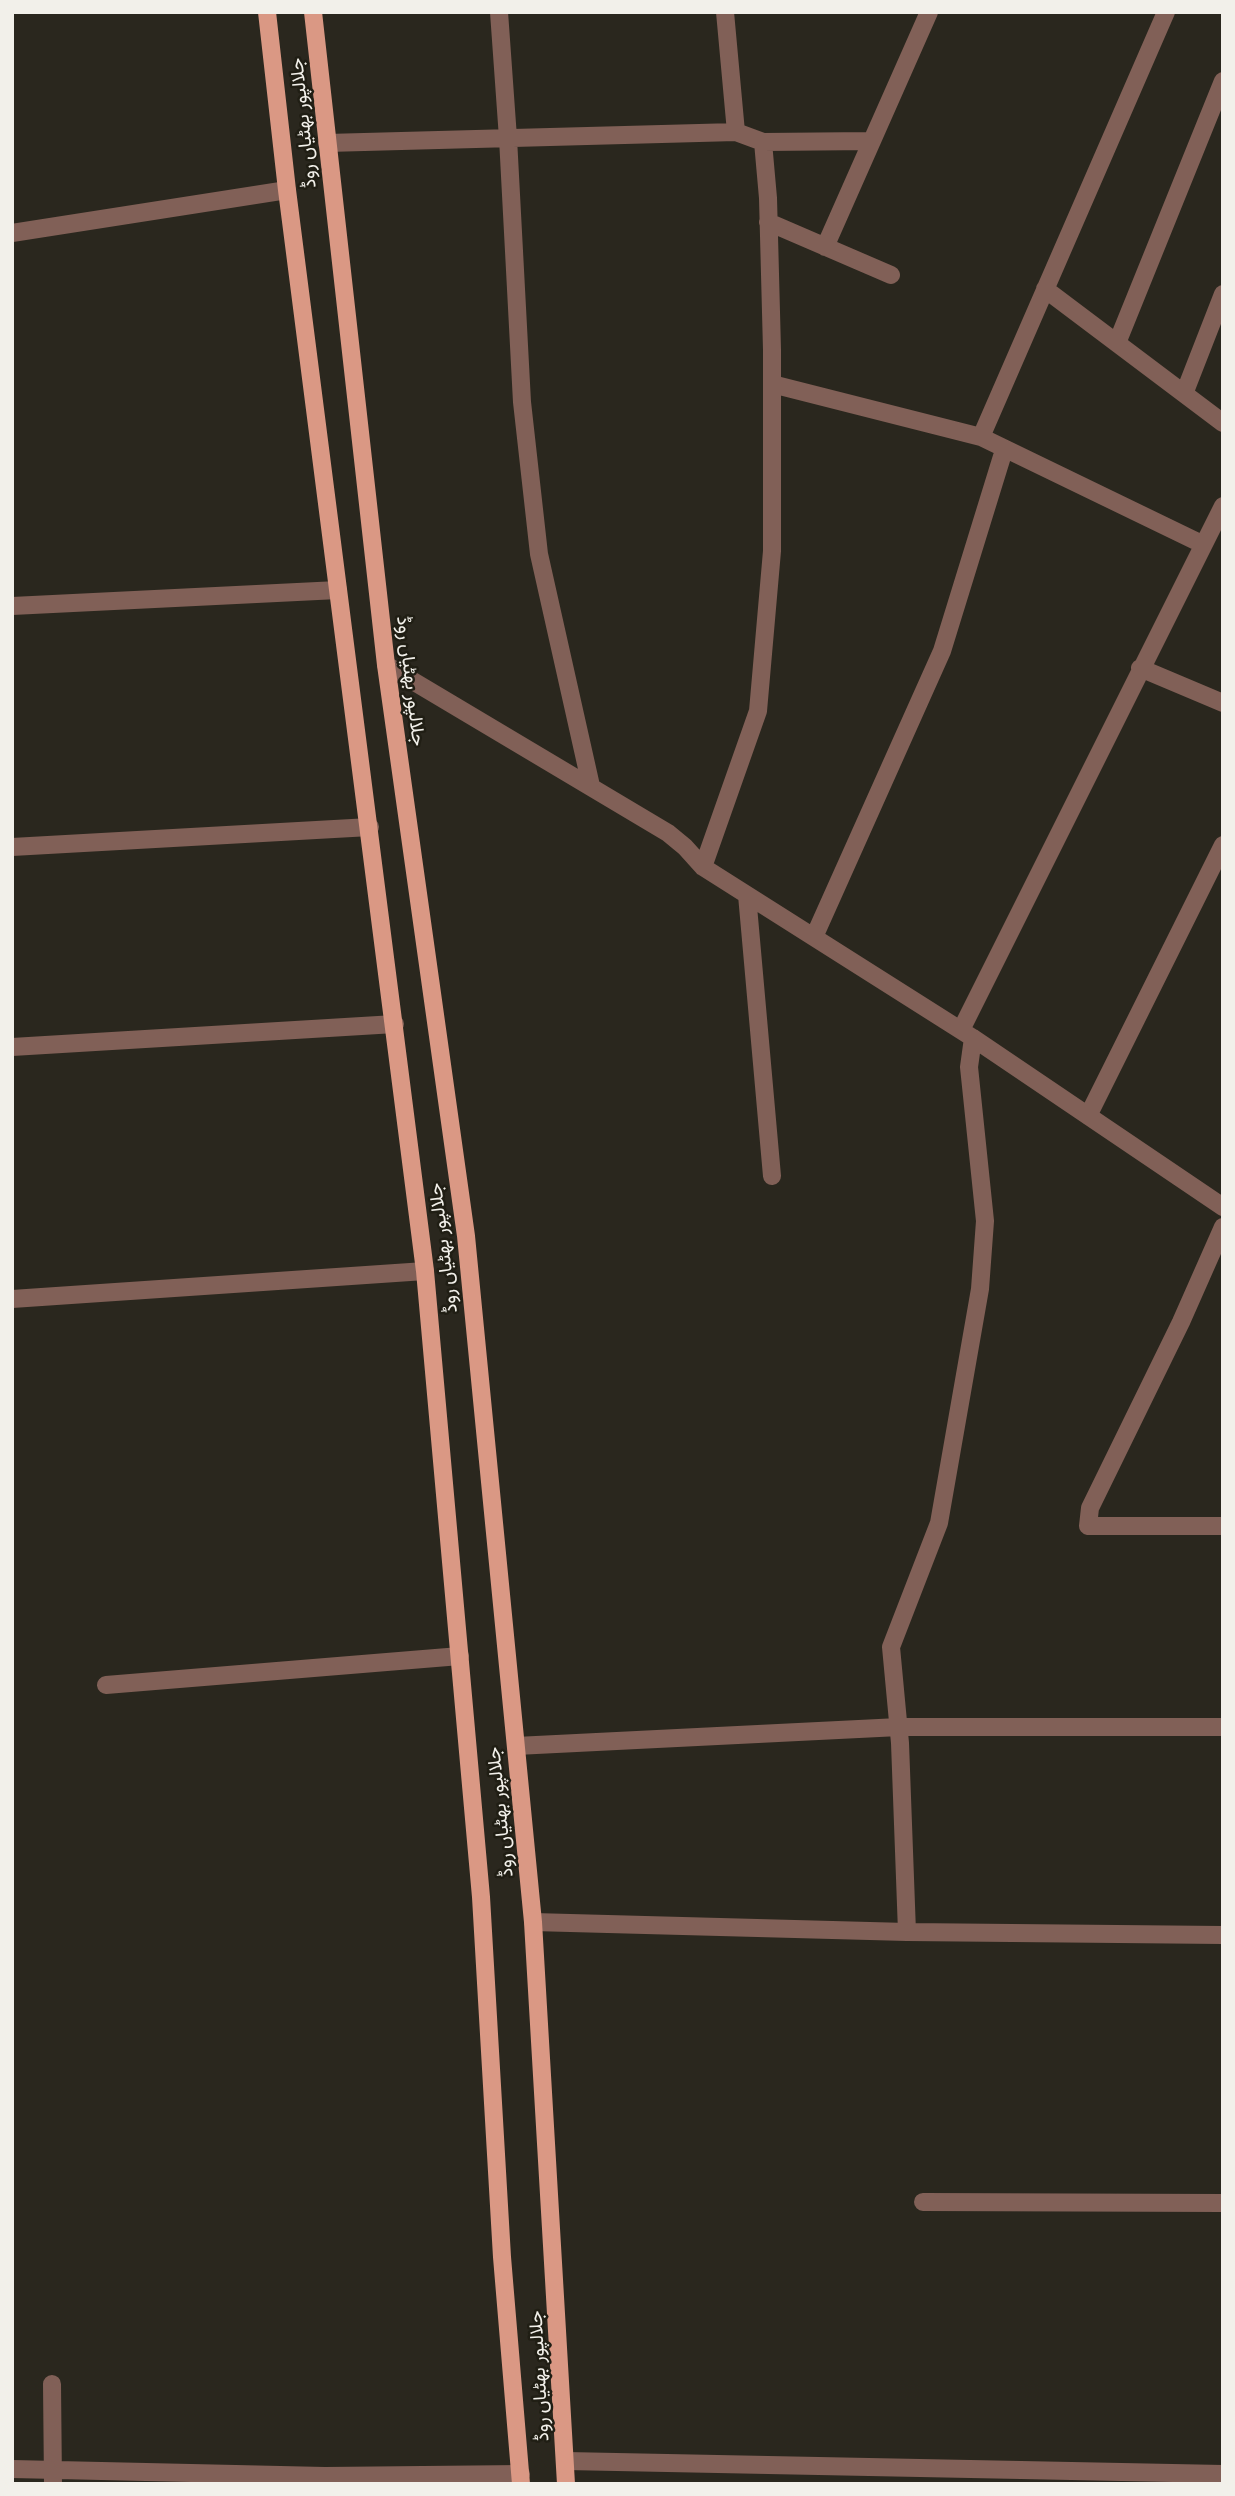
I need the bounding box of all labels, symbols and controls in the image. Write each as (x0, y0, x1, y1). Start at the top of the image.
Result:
street label: جلالپور بھٹیاں روڈ (286, 57, 322, 189)
street label: جلالپور بھٹیاں روڈ (391, 615, 429, 747)
street label: جلالپور بھٹیاں روڈ (425, 1182, 463, 1314)
street label: جلالپور بھٹیاں روڈ (483, 1746, 519, 1878)
street label: جلالپور بھٹیاں روڈ (525, 2310, 555, 2442)

